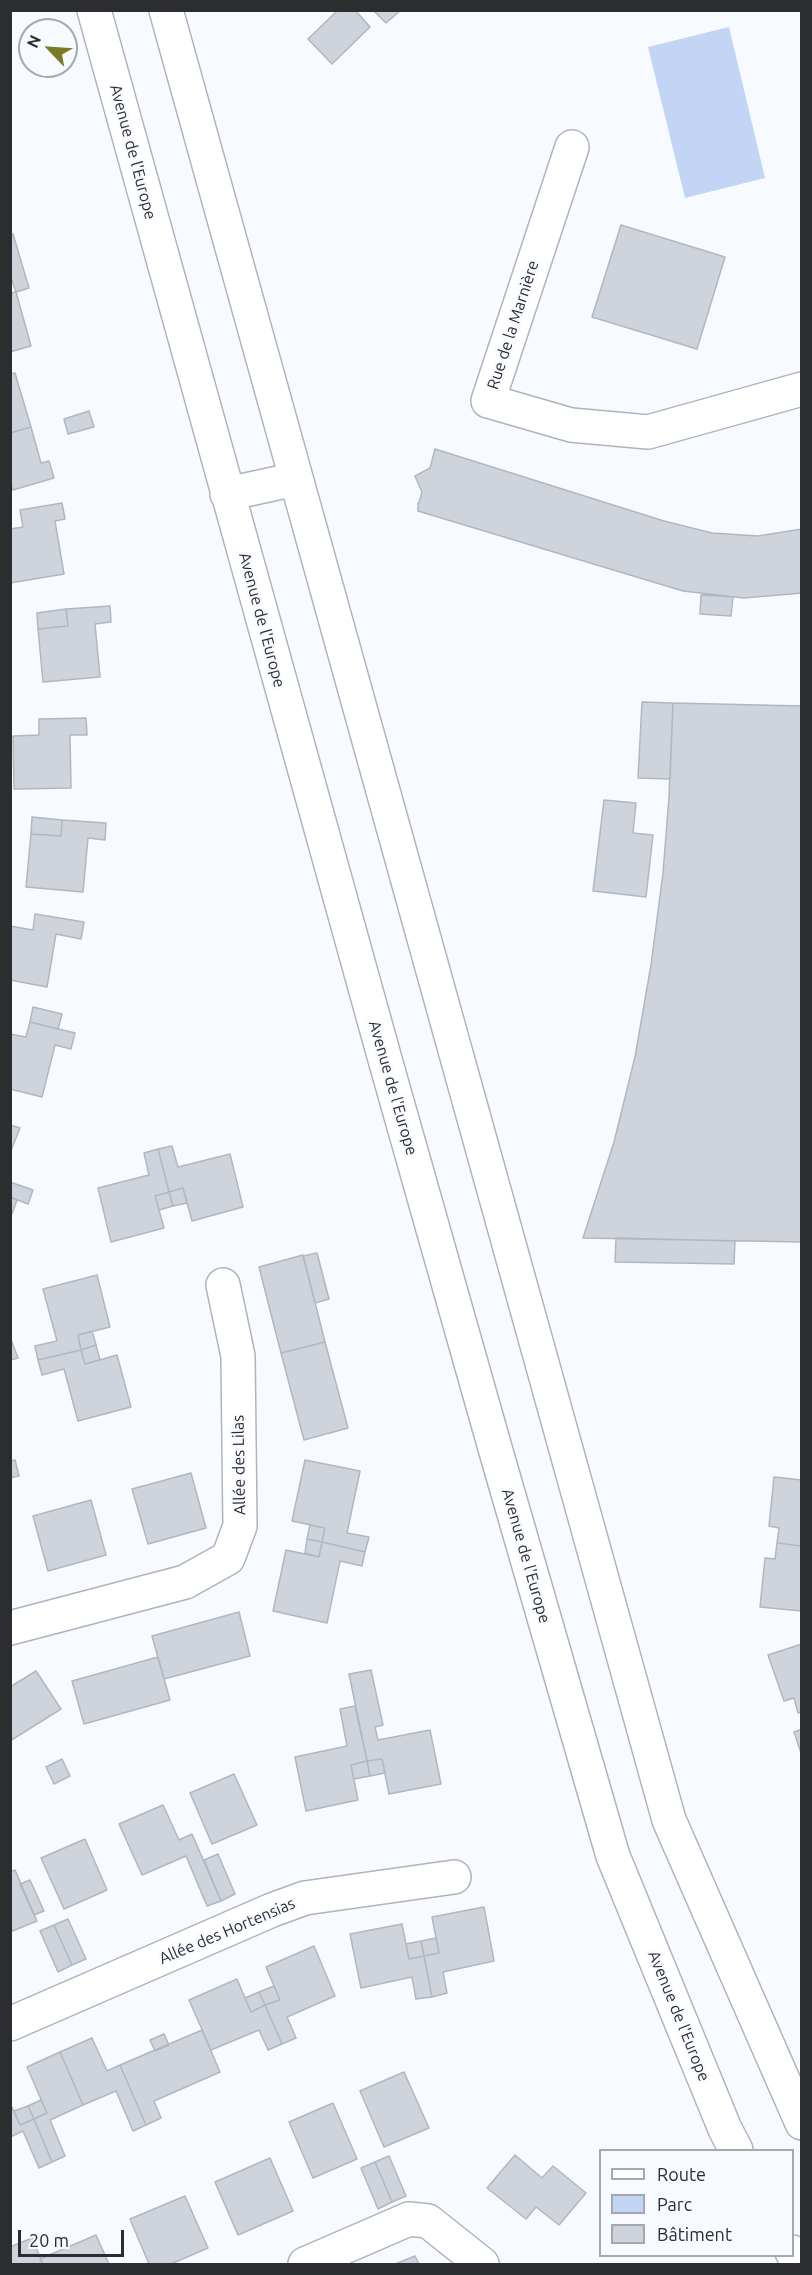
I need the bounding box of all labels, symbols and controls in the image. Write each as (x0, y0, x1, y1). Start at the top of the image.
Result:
north arrow (18, 18, 78, 78)
text: N (23, 32, 44, 50)
street label: Avenue de l'Europe (106, 82, 160, 222)
street label: Rue de la Marnière (483, 258, 543, 392)
street label: Avenue de l'Europe (235, 550, 289, 690)
street label: Avenue de l'Europe (365, 1019, 421, 1157)
street label: Allée des Lilas (229, 1415, 249, 1515)
street label: Avenue de l'Europe (498, 1487, 554, 1625)
street label: Allée des Hortensias (156, 1894, 298, 1968)
street label: Avenue de l'Europe (644, 1948, 714, 2084)
legend (599, 2149, 794, 2257)
text: Route (657, 2164, 706, 2184)
text: Parc (657, 2194, 692, 2214)
scale bar (21, 2218, 128, 2256)
text: Bâtiment (657, 2224, 732, 2244)
text: 20 m (29, 2230, 69, 2250)

